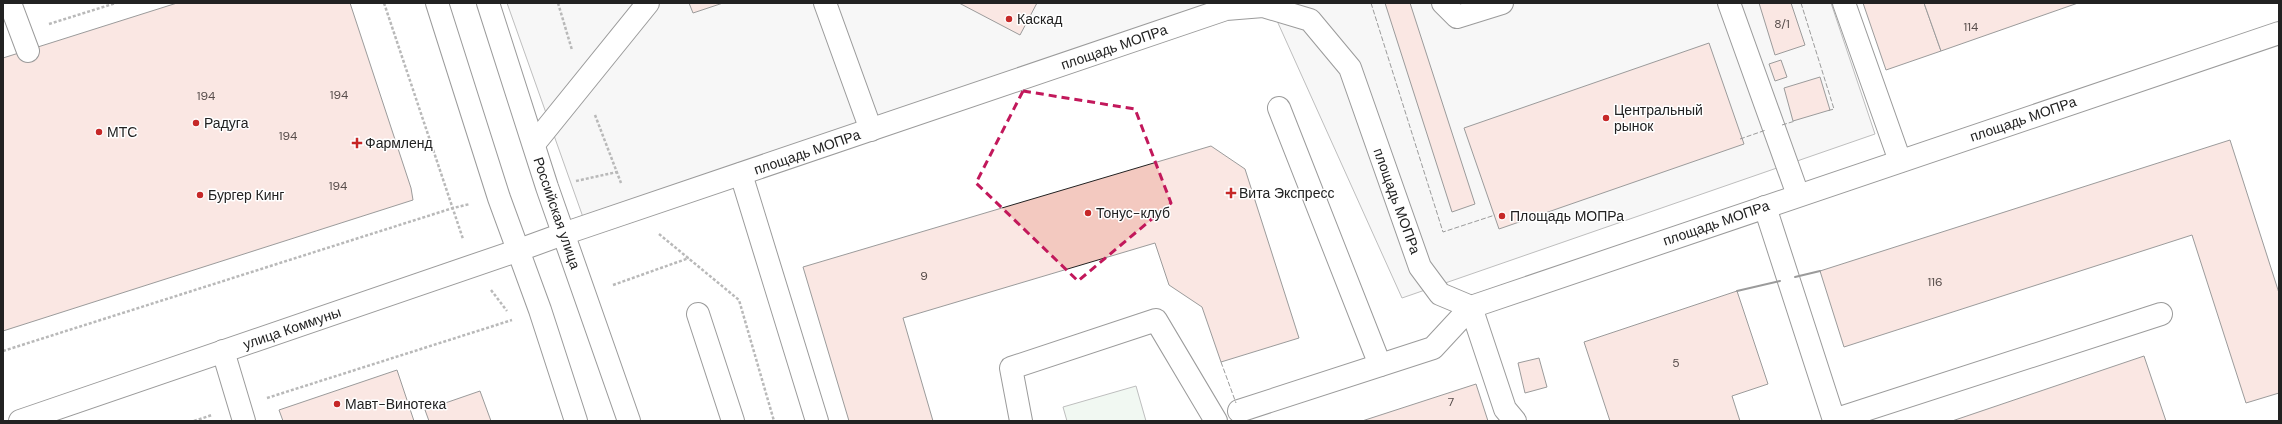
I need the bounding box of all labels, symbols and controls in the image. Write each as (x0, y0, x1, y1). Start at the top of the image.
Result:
place label: Каскад (1017, 10, 1062, 28)
marker: Каскад (1004, 14, 1014, 24)
house number: 8/1 (1774, 16, 1790, 32)
house number: 114 (1964, 19, 1978, 35)
street label: площадь МОПРа (1058, 20, 1170, 74)
house number: 194 (330, 87, 348, 103)
house number: 194 (197, 88, 215, 104)
street label: площадь МОПРа (1967, 92, 2079, 146)
place label: Центральный рынок (1614, 101, 1703, 135)
marker: Центральный рынок (1601, 113, 1611, 123)
place label: Радуга (204, 114, 249, 132)
marker: Радуга (191, 118, 201, 128)
place label: МТС (107, 123, 137, 141)
street label: площадь МОПРа (751, 125, 863, 179)
marker: МТС (94, 127, 104, 137)
house number: 194 (279, 128, 297, 144)
place label: Фармленд (365, 134, 433, 152)
marker: Фармленд (352, 138, 362, 148)
street label: площадь МОПРа (1369, 146, 1425, 257)
street label: Российская улица (529, 155, 585, 272)
house number: 194 (329, 178, 347, 194)
place label: Вита Экспресс (1239, 184, 1334, 202)
place label: Бургер Кинг (208, 186, 284, 204)
marker: Вита Экспресс (1226, 188, 1236, 198)
marker: Бургер Кинг (195, 190, 205, 200)
street label: площадь МОПРа (1660, 196, 1772, 250)
place label: Тонус-клуб (1096, 204, 1170, 222)
place label: Площадь МОПРа (1510, 207, 1624, 225)
marker: Тонус-клуб (1083, 208, 1093, 218)
marker: Площадь МОПРа (1497, 211, 1507, 221)
house number: 9 (920, 268, 928, 284)
house number: 116 (1927, 274, 1943, 290)
street label: улица Коммуны (241, 303, 343, 353)
house number: 5 (1672, 355, 1680, 371)
house number: 7 (1448, 394, 1454, 410)
place label: Мавт-Винотека (345, 395, 447, 413)
marker: Мавт-Винотека (332, 399, 342, 409)

